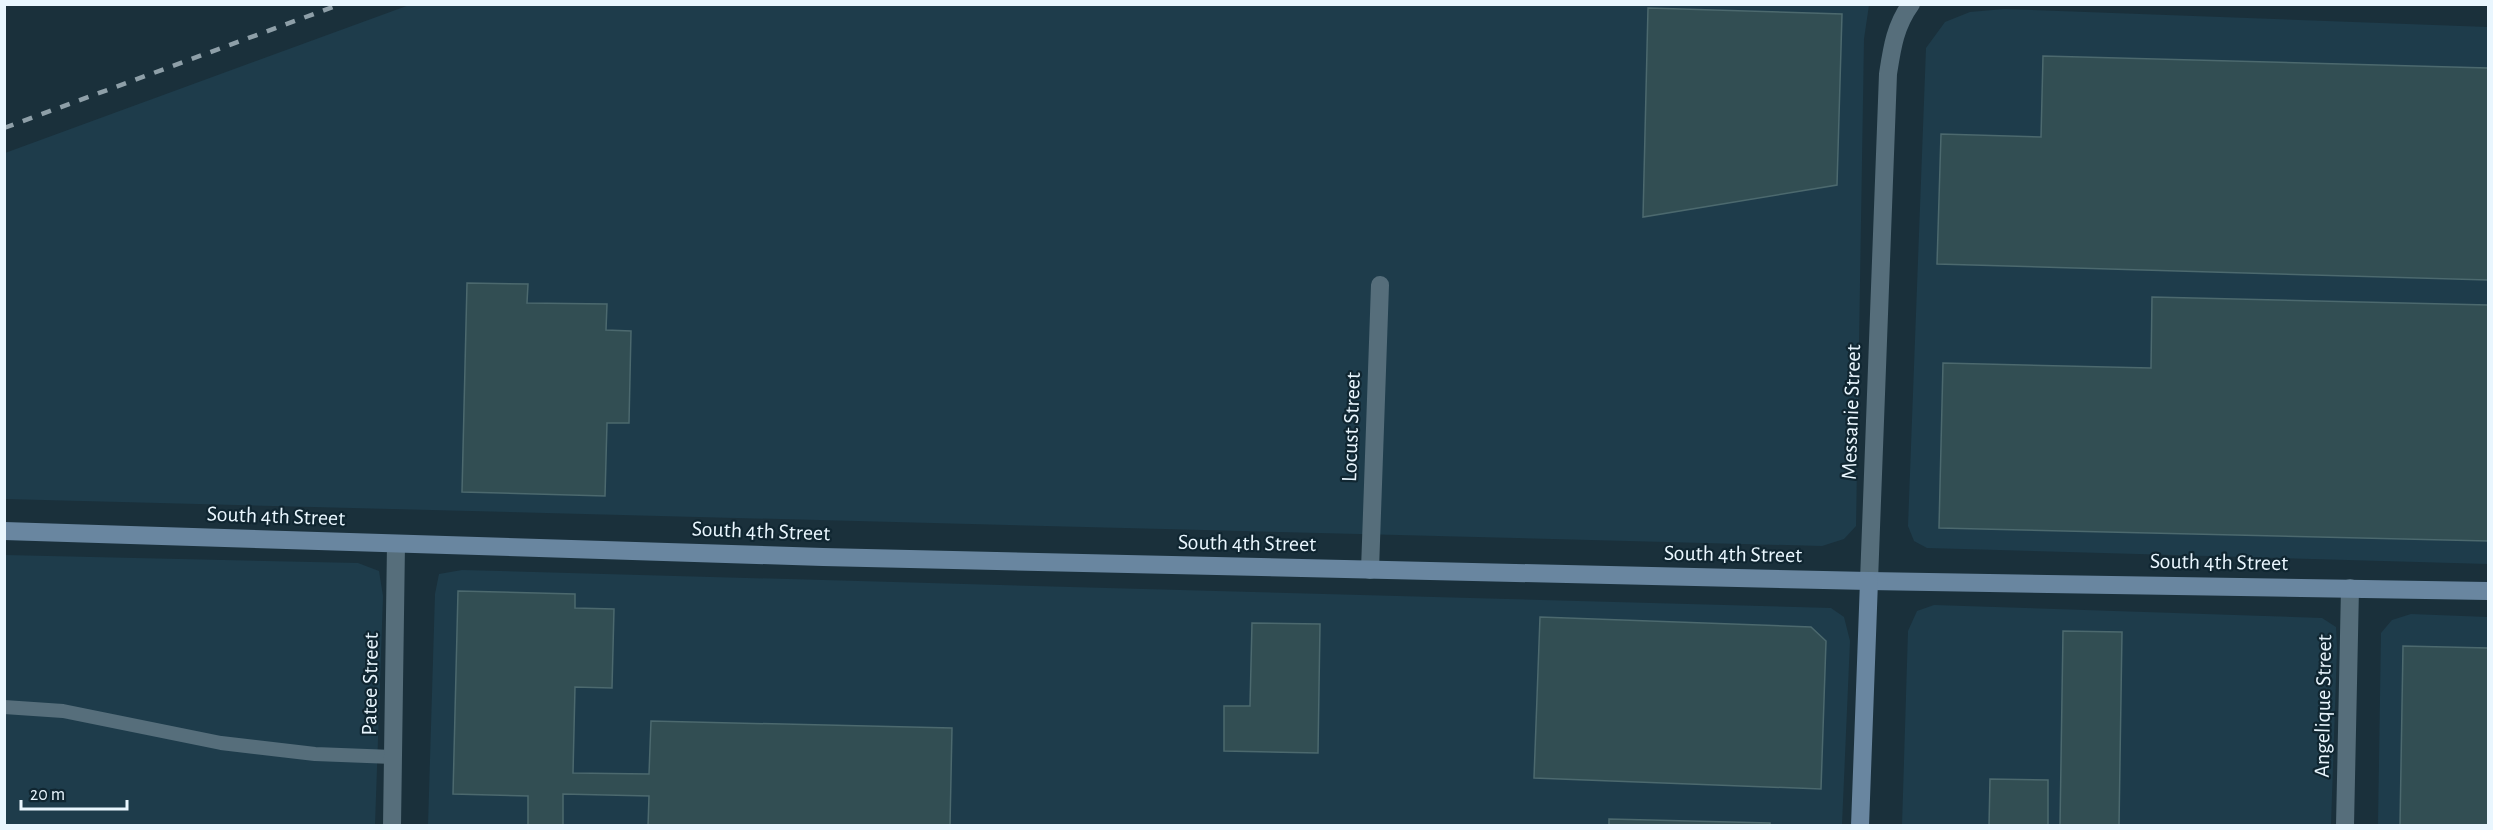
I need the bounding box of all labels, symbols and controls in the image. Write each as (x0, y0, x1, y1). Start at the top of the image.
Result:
street label: Messanie Street (1838, 344, 1864, 480)
street label: Locust Street (1338, 372, 1364, 482)
street label: South 4th Street (206, 503, 346, 529)
street label: South 4th Street (691, 518, 831, 544)
street label: South 4th Street (1178, 531, 1316, 555)
street label: South 4th Street (1664, 542, 1802, 566)
street label: South 4th Street (2150, 550, 2288, 574)
street label: Patee Street (358, 632, 382, 736)
street label: Angelique Street (2311, 634, 2335, 778)
scale bar (21, 773, 128, 811)
text: 20 m (30, 786, 65, 804)

